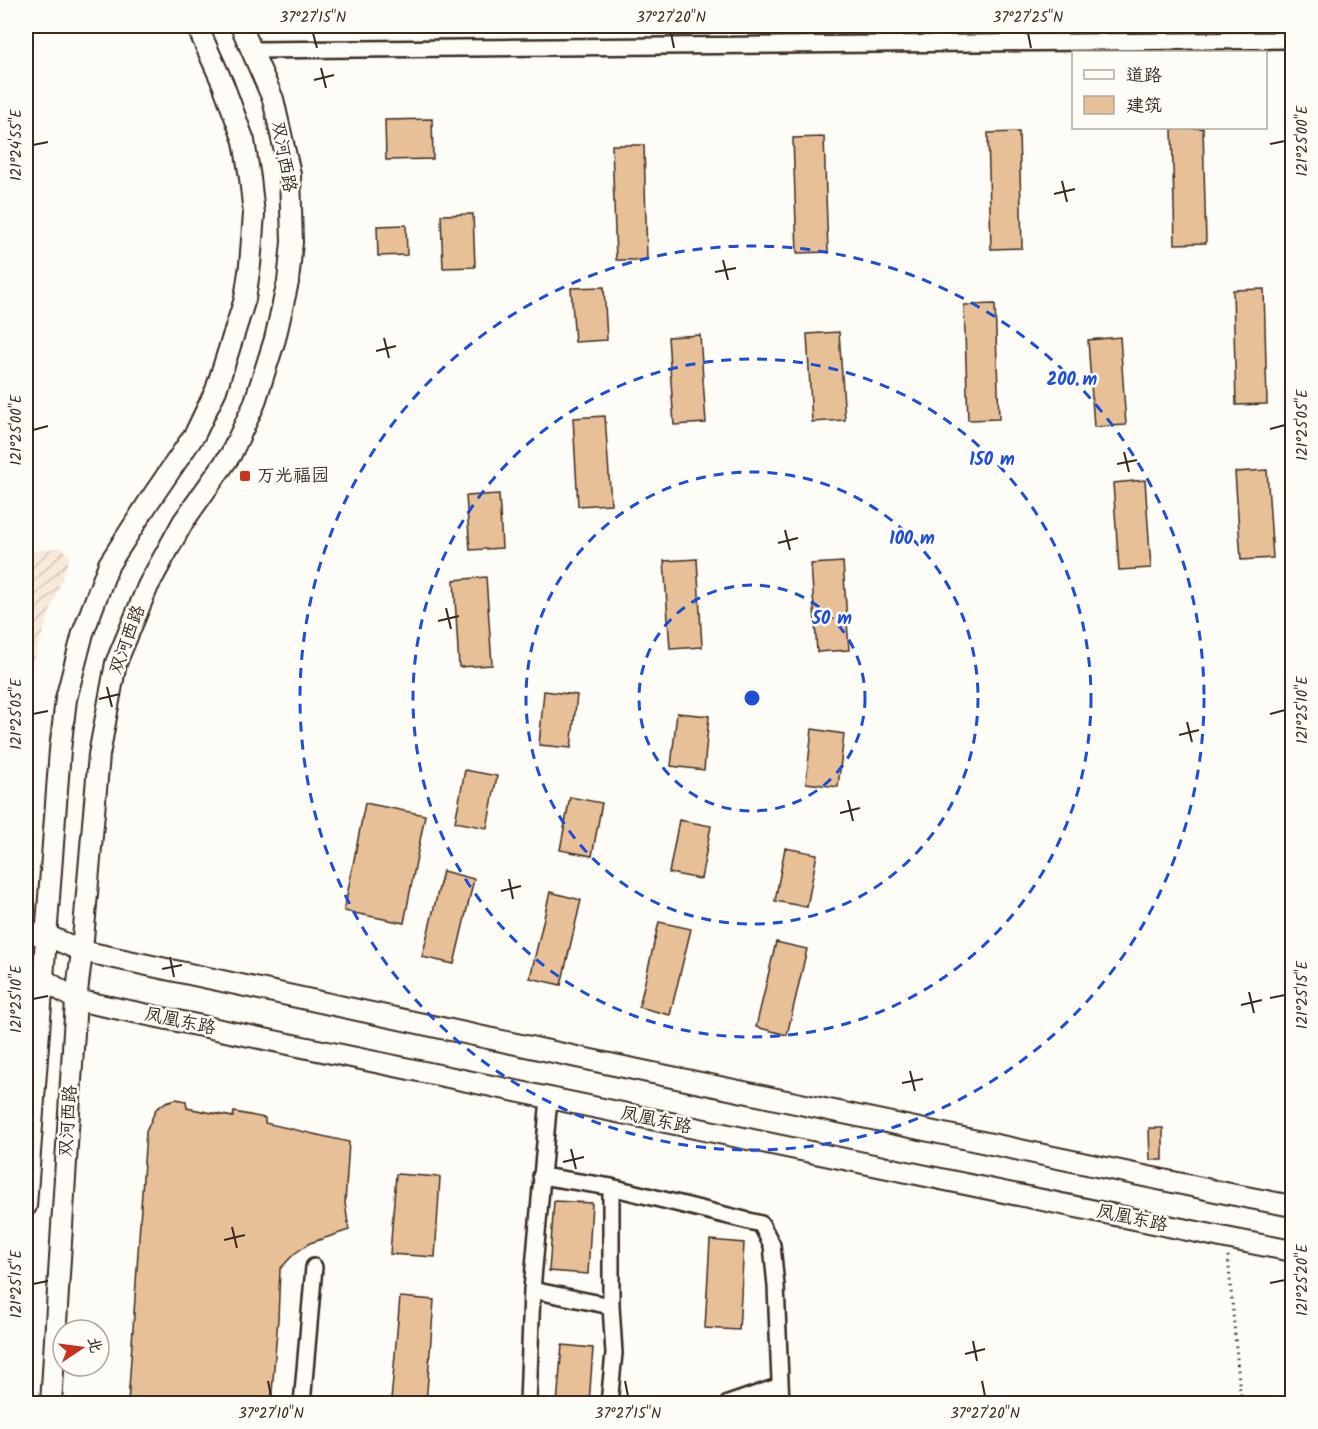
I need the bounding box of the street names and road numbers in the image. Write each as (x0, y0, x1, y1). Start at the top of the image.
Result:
street label: 双河西路 (262, 119, 304, 195)
street label: 双河西路 (102, 601, 154, 679)
street label: 凤凰东路 (142, 1000, 218, 1044)
street label: 双河西路 (52, 1084, 86, 1158)
street label: 凤凰东路 (618, 1099, 694, 1143)
street label: 凤凰东路 (1094, 1197, 1170, 1241)

